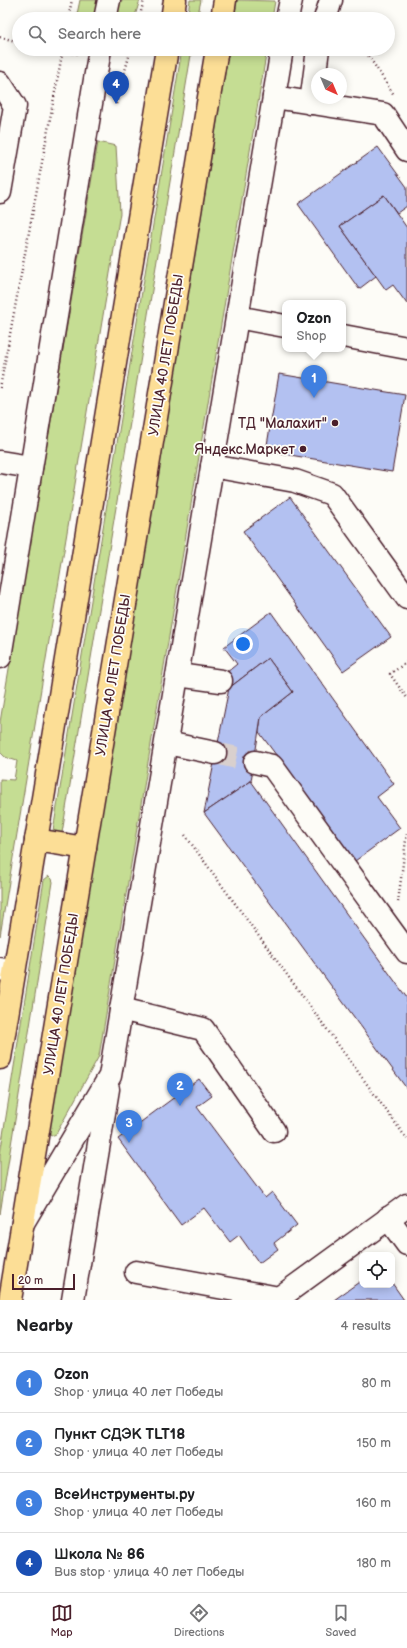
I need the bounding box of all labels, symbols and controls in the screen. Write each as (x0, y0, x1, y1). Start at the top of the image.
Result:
search box (12, 12, 395, 56)
icon: search (26, 23, 48, 45)
text: Search here (58, 25, 141, 44)
north arrow (311, 68, 347, 104)
pin: 4 (103, 71, 129, 104)
street label: УЛИЦА 40 ЛЕТ ПОБЕДЫ (145, 273, 187, 437)
popup (282, 300, 346, 352)
text: Ozon (297, 309, 331, 328)
text: Shop (297, 328, 327, 344)
pin: 1 (301, 365, 327, 398)
place label: ТД "Малахит" (238, 415, 327, 432)
marker: ТД "Малахит" (330, 418, 340, 428)
place label: Яндекс.Маркет (195, 441, 295, 458)
marker: Яндекс.Маркет (298, 444, 308, 454)
street label: УЛИЦА 40 ЛЕТ ПОБЕДЫ (92, 593, 134, 757)
your location (233, 634, 253, 654)
street label: УЛИЦА 40 ЛЕТ ПОБЕДЫ (40, 912, 82, 1076)
pin: 2 (167, 1073, 193, 1106)
pin: 3 (116, 1110, 142, 1143)
map controls (359, 1252, 395, 1288)
button: locate (359, 1252, 395, 1288)
scale bar (12, 1272, 75, 1291)
text: 20 m (18, 1274, 43, 1287)
text: Nearby (16, 1316, 73, 1336)
text: 4 results (341, 1318, 391, 1334)
text: Ozon (54, 1365, 89, 1384)
text: 1 (26, 1375, 32, 1391)
text: 80 m (362, 1375, 391, 1391)
text: Shop · улица 40 лет Победы (54, 1384, 223, 1400)
text: Пункт СДЭК TLT18 (54, 1425, 185, 1444)
text: 2 (25, 1435, 33, 1451)
text: 150 m (357, 1435, 391, 1451)
text: Shop · улица 40 лет Победы (54, 1444, 223, 1460)
text: ВсеИнструменты.ру (54, 1485, 195, 1504)
text: 3 (25, 1495, 33, 1511)
text: 160 m (356, 1495, 391, 1511)
text: Shop · улица 40 лет Победы (54, 1504, 223, 1520)
text: Школа № 86 (54, 1545, 145, 1564)
text: 4 (25, 1555, 33, 1571)
text: 180 m (356, 1555, 391, 1571)
text: Bus stop · улица 40 лет Победы (54, 1564, 244, 1580)
tab: Map (51, 1602, 73, 1639)
tab: Directions (174, 1602, 224, 1639)
tab: Saved (326, 1602, 356, 1639)

